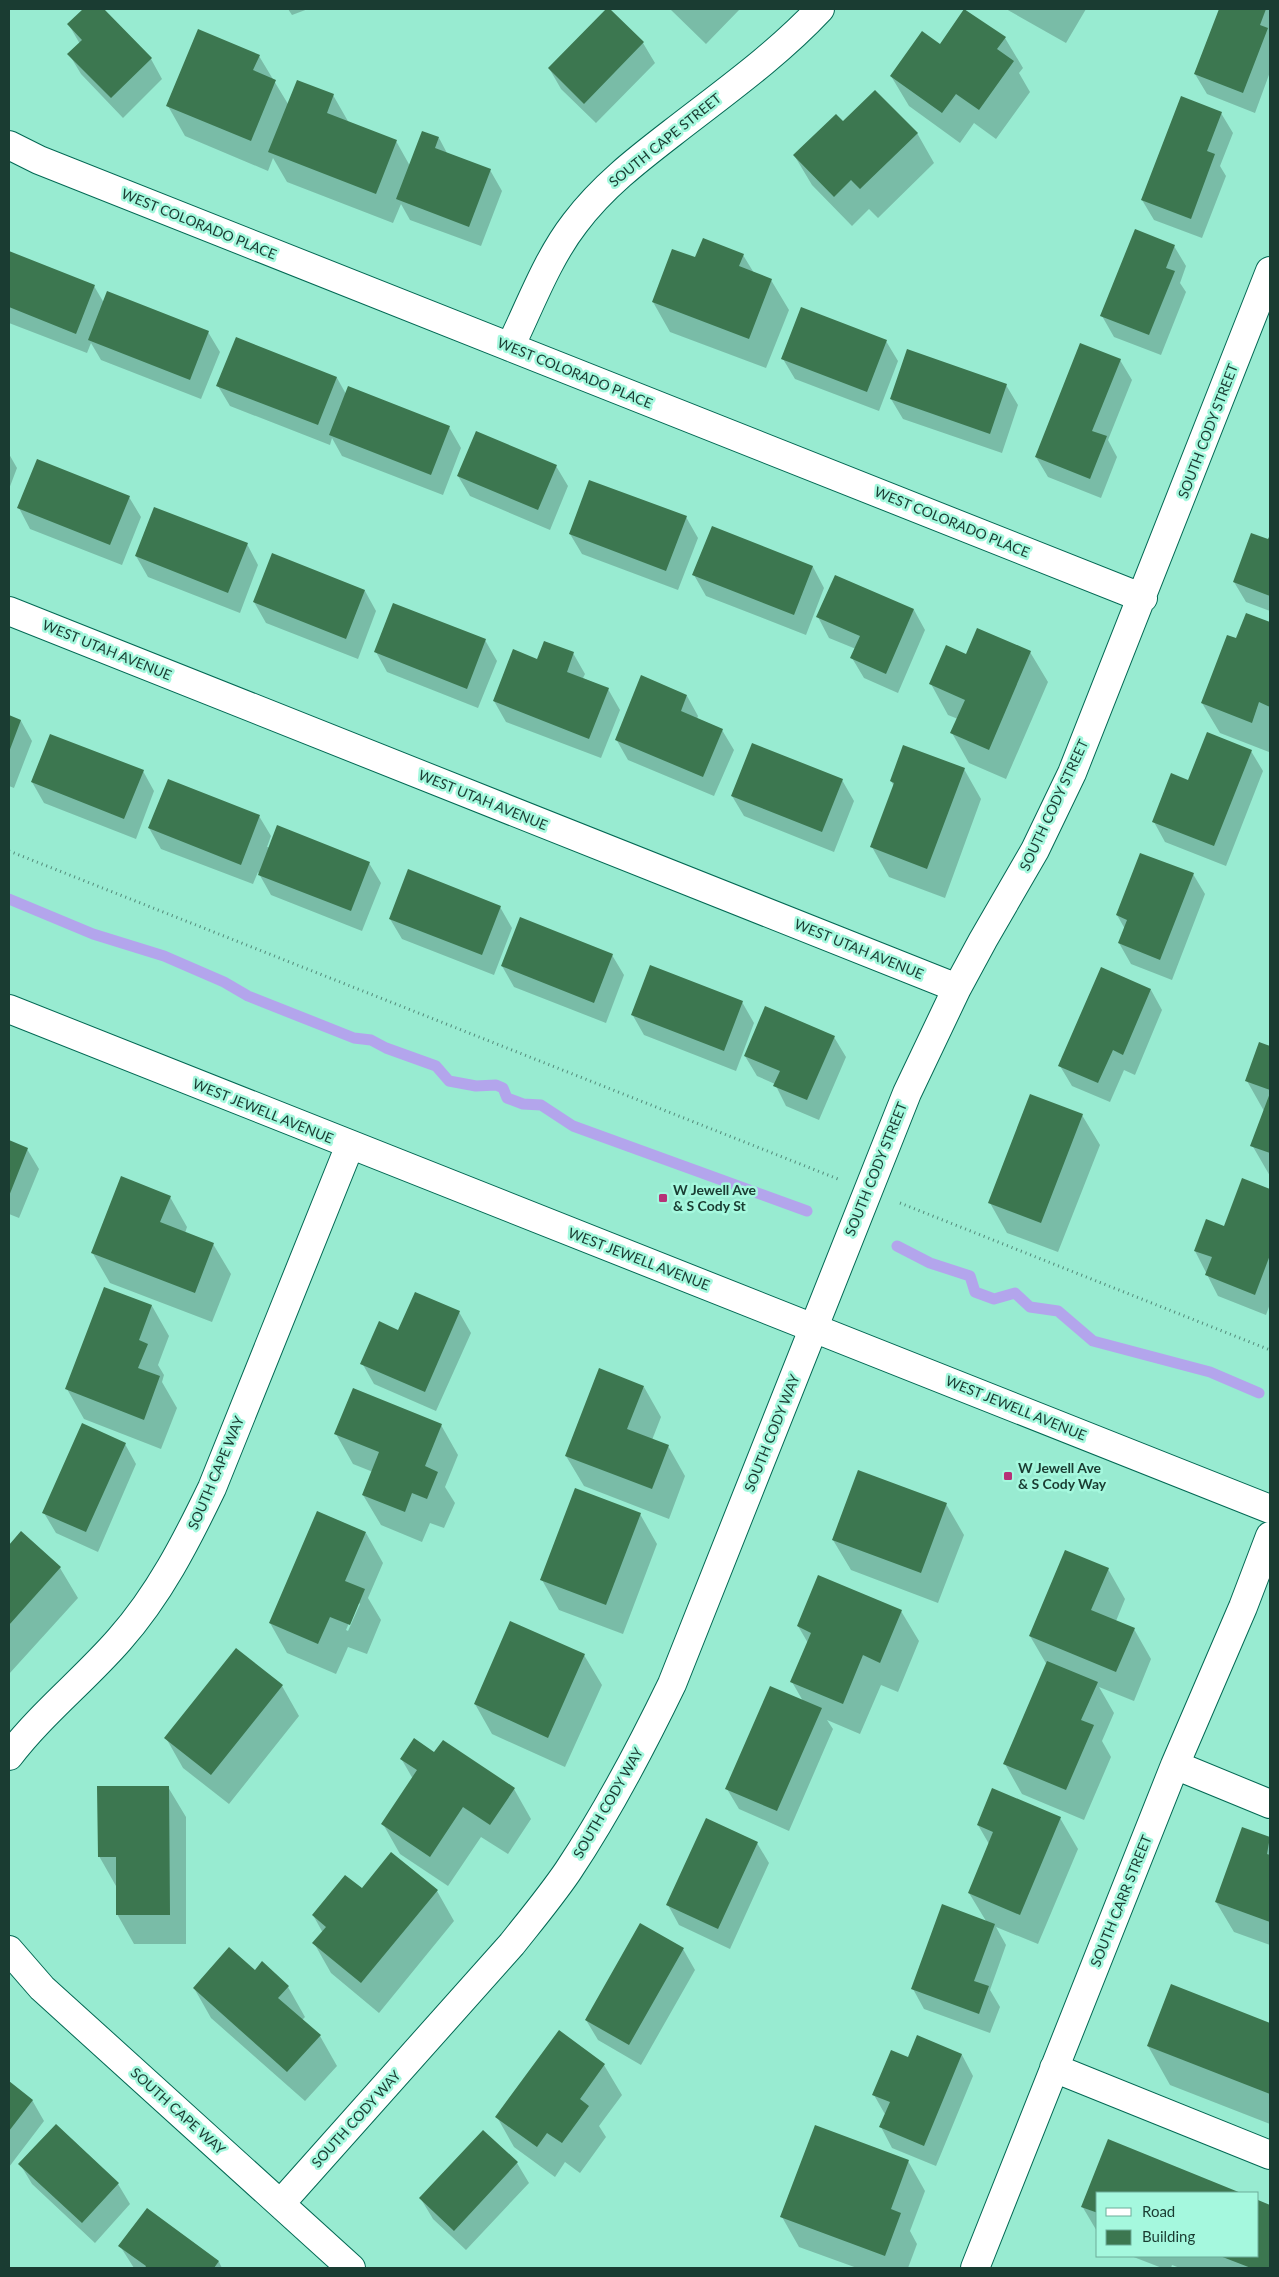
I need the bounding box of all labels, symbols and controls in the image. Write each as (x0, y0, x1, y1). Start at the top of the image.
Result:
street label: SOUTH CAPE STREET (605, 89, 725, 190)
street label: WEST COLORADO PLACE (119, 185, 279, 262)
street label: WEST COLORADO PLACE (495, 334, 655, 411)
street label: SOUTH CODY STREET (1174, 360, 1241, 501)
street label: WEST COLORADO PLACE (872, 483, 1032, 560)
street label: WEST UTAH AVENUE (40, 616, 174, 683)
street label: SOUTH CODY STREET (1016, 736, 1092, 873)
street label: WEST UTAH AVENUE (416, 766, 550, 833)
street label: WEST UTAH AVENUE (792, 915, 926, 982)
street label: WEST JEWELL AVENUE (190, 1075, 336, 1147)
street label: SOUTH CODY STREET (841, 1099, 910, 1238)
place label: W Jewell Ave & S Cody St (673, 1181, 757, 1214)
marker: W Jewell Ave & S Cody St (657, 1192, 669, 1204)
street label: WEST JEWELL AVENUE (566, 1224, 712, 1293)
street label: SOUTH CODY WAY (740, 1372, 803, 1494)
street label: WEST JEWELL AVENUE (943, 1372, 1089, 1444)
street label: SOUTH CAPE WAY (184, 1413, 247, 1532)
place label: W Jewell Ave & S Cody Way (1018, 1459, 1107, 1492)
marker: W Jewell Ave & S Cody Way (1002, 1470, 1014, 1482)
street label: SOUTH CODY WAY (569, 1744, 646, 1861)
street label: SOUTH CARR STREET (1086, 1832, 1155, 1969)
street label: SOUTH CAPE WAY (128, 2064, 229, 2158)
street label: SOUTH CODY WAY (308, 2066, 404, 2171)
legend (1096, 2192, 1259, 2257)
text: Road (1142, 2202, 1175, 2220)
text: Building (1142, 2227, 1195, 2245)

